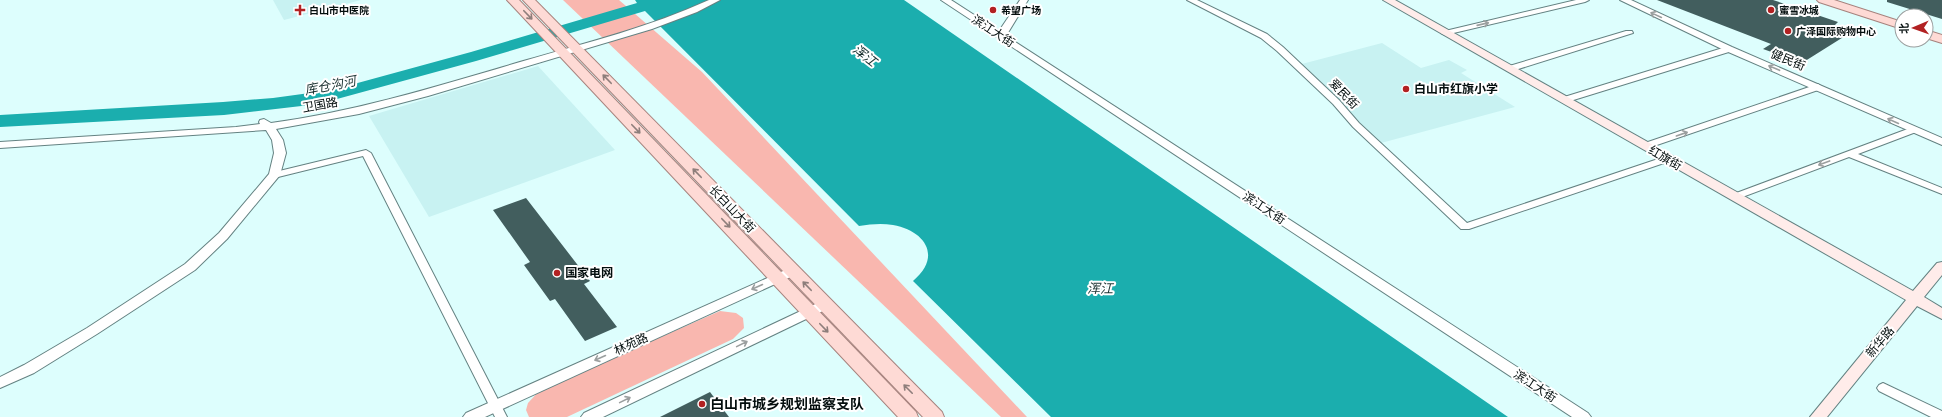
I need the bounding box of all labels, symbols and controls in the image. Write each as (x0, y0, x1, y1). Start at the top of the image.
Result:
marker: 白山市中医院 (294, 4, 306, 16)
place label: 白山市中医院 (309, 4, 369, 17)
place label: 希望广场 (1001, 4, 1041, 17)
place label: 蜜雪冰城 (1779, 4, 1819, 17)
marker: 希望广场 (988, 5, 998, 15)
marker: 蜜雪冰城 (1766, 5, 1776, 15)
north arrow (1894, 8, 1934, 48)
one-way arrow (523, 10, 532, 20)
street label: 滨江大街 (969, 11, 1017, 50)
one-way arrow (1650, 11, 1662, 18)
one-way arrow (1477, 20, 1490, 28)
text: 北 (1897, 23, 1911, 34)
place label: 广泽国际购物中心 (1796, 25, 1876, 38)
marker: 广泽国际购物中心 (1783, 26, 1793, 36)
water label: 浑江 (850, 41, 882, 71)
street label: 健民街 (1769, 46, 1808, 73)
one-way arrow (1769, 64, 1781, 71)
water label: 库仓沟河 (303, 72, 360, 98)
one-way arrow (602, 74, 612, 84)
street label: 爱民街 (1326, 75, 1362, 112)
place label: 白山市红旗小学 (1414, 81, 1498, 96)
marker: 白山市红旗小学 (1401, 84, 1411, 94)
street label: 卫国路 (301, 94, 339, 115)
one-way arrow (1888, 117, 1900, 124)
one-way arrow (631, 124, 641, 134)
one-way arrow (1675, 129, 1687, 137)
street label: 红旗街 (1646, 142, 1685, 173)
one-way arrow (1819, 160, 1831, 168)
one-way arrow (692, 168, 702, 178)
street label: 长白山大街 (706, 182, 759, 235)
street label: 滨江大街 (1240, 188, 1288, 227)
one-way arrow (721, 218, 731, 228)
place label: 国家电网 (565, 265, 613, 280)
marker: 国家电网 (552, 268, 562, 278)
water label: 浑江 (1087, 280, 1115, 296)
one-way arrow (803, 282, 812, 292)
one-way arrow (751, 284, 763, 292)
one-way arrow (819, 323, 829, 333)
street label: 新华路 (1862, 323, 1897, 360)
street label: 林苑路 (611, 329, 650, 358)
one-way arrow (735, 340, 747, 347)
one-way arrow (595, 355, 607, 363)
street label: 滨江大街 (1511, 366, 1559, 405)
one-way arrow (903, 384, 913, 394)
place label: 白山市城乡规划监察支队 (710, 395, 864, 413)
one-way arrow (618, 396, 630, 403)
marker: 白山市城乡规划监察支队 (697, 399, 707, 409)

